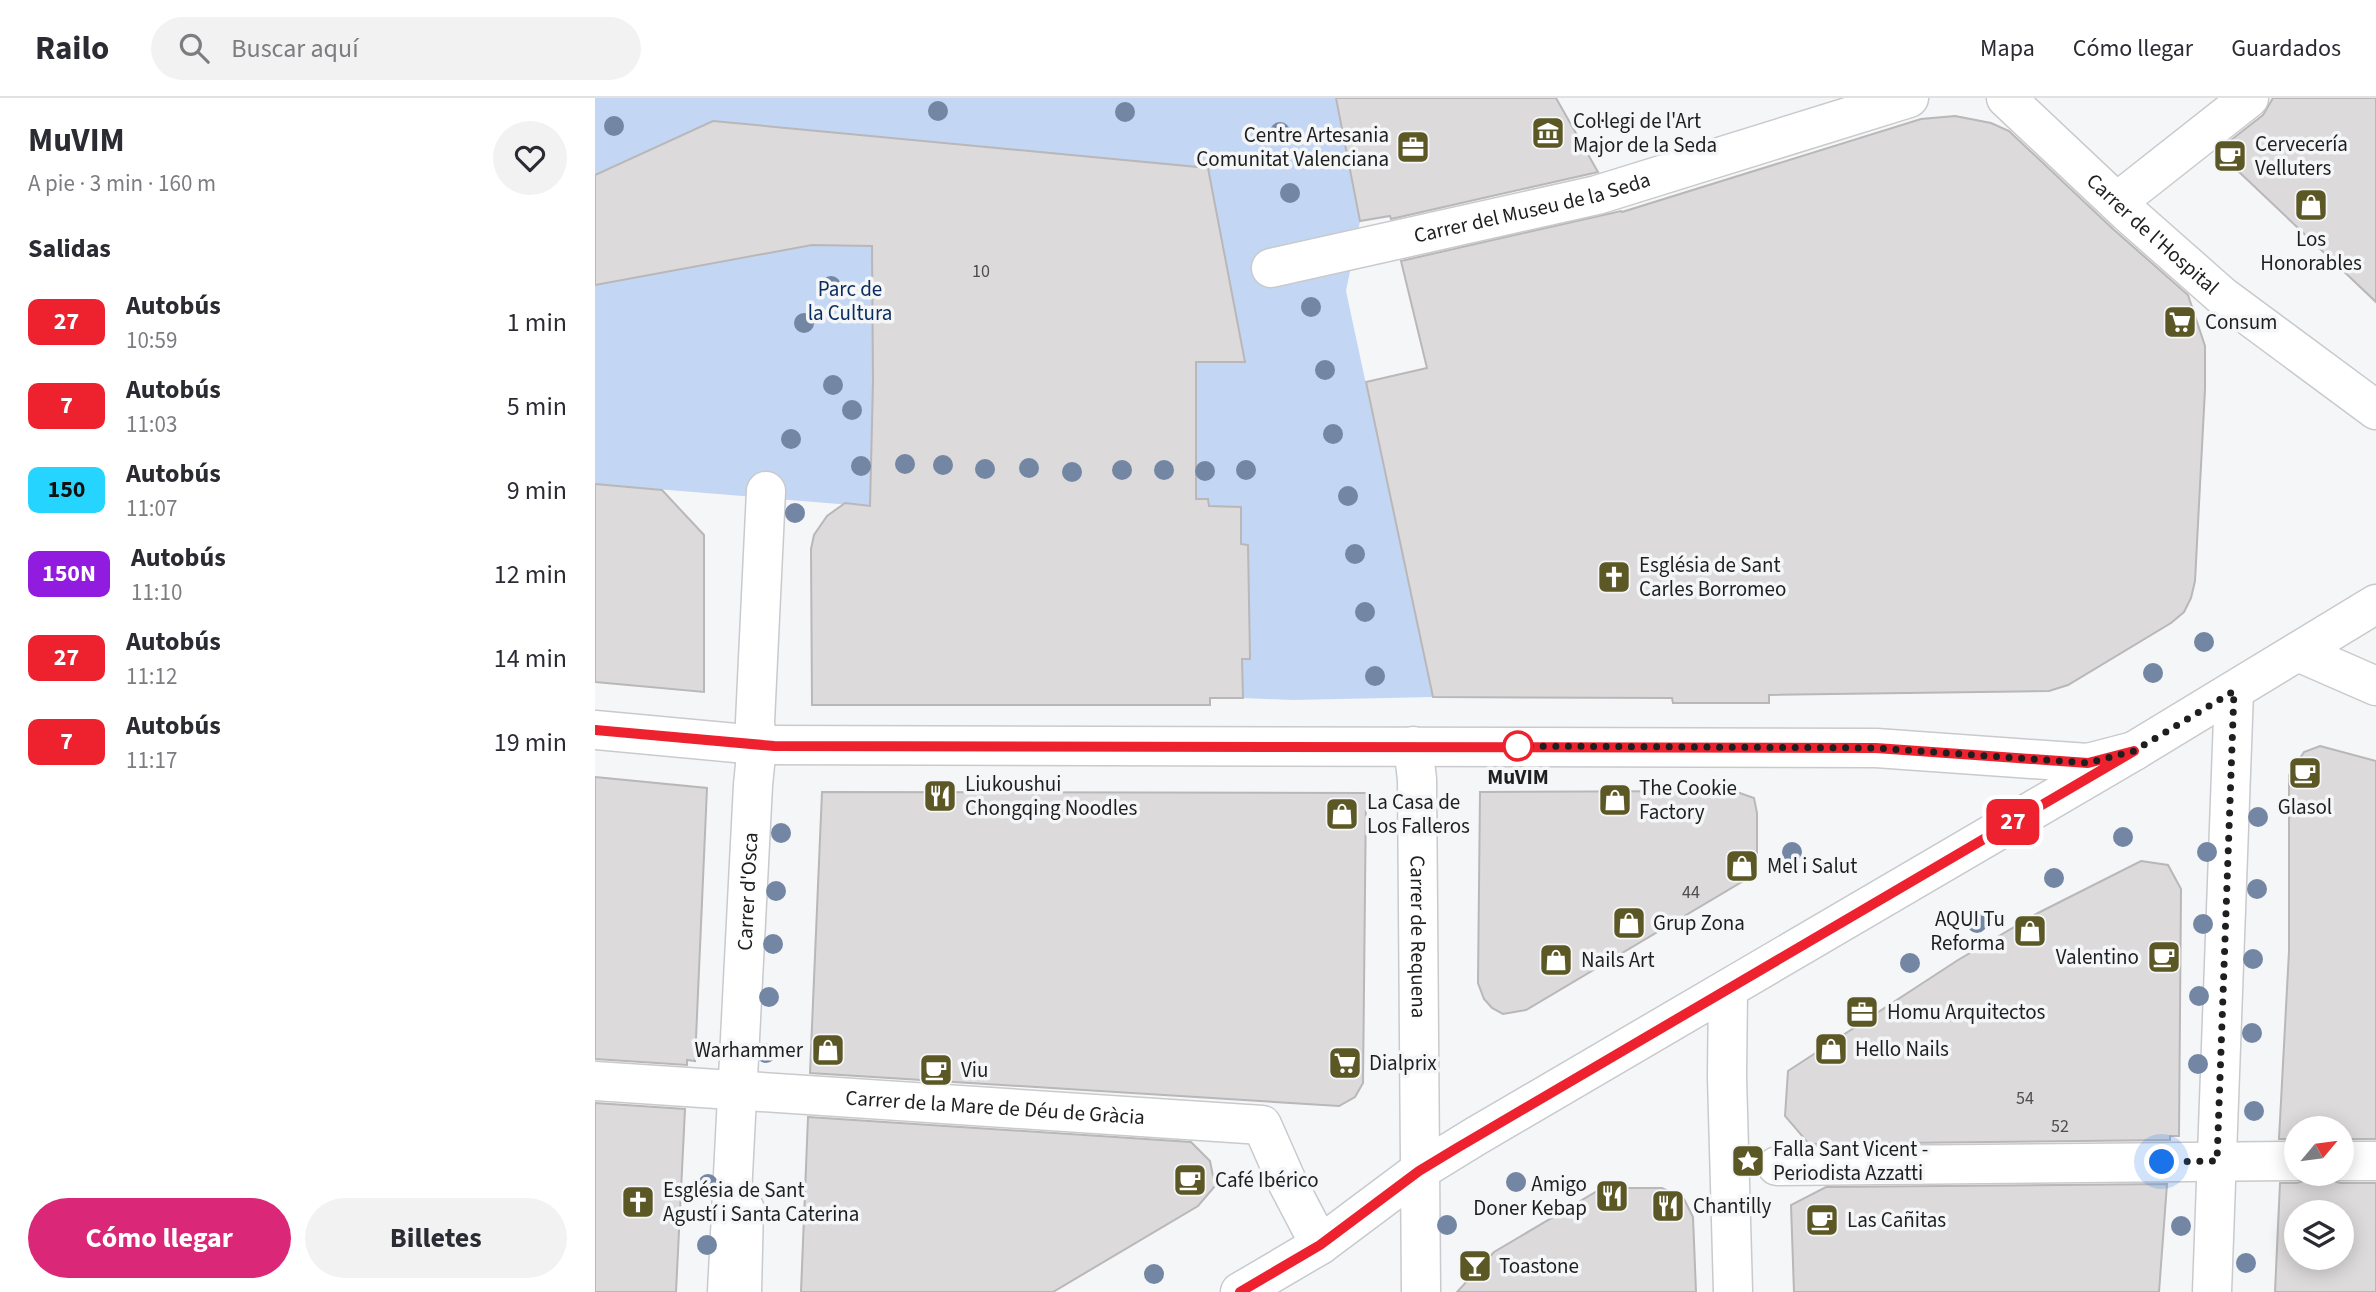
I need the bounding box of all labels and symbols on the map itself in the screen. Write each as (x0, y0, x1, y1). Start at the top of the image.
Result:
place label: Col·legi de l'Art Major de la Seda (1573, 106, 1717, 160)
museum icon: Col·legi de l'Art Major de la Seda (1529, 114, 1567, 152)
place label: Centre Artesania Comunitat Valenciana (1196, 120, 1389, 174)
office icon: Centre Artesania Comunitat Valenciana (1394, 128, 1432, 166)
place label: Cervecería Velluters (2255, 129, 2348, 183)
cafe icon: Cervecería Velluters (2211, 137, 2249, 175)
street label: Carrer del Museu de la Seda (1411, 164, 1654, 251)
street label: Carrer de l'Hospital (2080, 166, 2226, 302)
shop icon: Los Honorables (2292, 186, 2330, 224)
place label: Los Honorables (2260, 224, 2362, 278)
house number: 10 (972, 259, 990, 284)
park label: Parc de la Cultura (808, 274, 892, 328)
supermarket icon: Consum (2161, 303, 2199, 341)
place label: Consum (2205, 307, 2278, 337)
place label: Església de Sant Carles Borromeo (1639, 550, 1786, 604)
church icon: Església de Sant Carles Borromeo (1595, 558, 1633, 596)
marker: MuVIM (1503, 731, 1533, 761)
cafe icon: Glasol (2286, 754, 2324, 792)
place label: MuVIM (1487, 762, 1549, 792)
place label: Liukoushui Chongqing Noodles (965, 769, 1137, 823)
place label: The Cookie Factory (1639, 773, 1737, 827)
restaurant icon: Liukoushui Chongqing Noodles (921, 777, 959, 815)
shop icon: The Cookie Factory (1596, 781, 1634, 819)
place label: La Casa de Los Falleros (1367, 787, 1470, 841)
place label: Glasol (2278, 792, 2332, 822)
shop icon: La Casa de Los Falleros (1323, 795, 1361, 833)
line badge: 27 (1981, 799, 2045, 845)
street label: Carrer d'Osca (730, 832, 766, 951)
shop icon: Mel i Salut (1723, 847, 1761, 885)
place label: Mel i Salut (1767, 851, 1857, 881)
street label: Carrer de Requena (1403, 855, 1434, 1018)
house number: 44 (1682, 880, 1700, 905)
shop icon: Grup Zona (1610, 904, 1648, 942)
place label: AQUI Tu Reforma (1930, 904, 2005, 958)
place label: Grup Zona (1653, 908, 1745, 938)
shop icon: AQUI Tu Reforma (2011, 912, 2049, 950)
cafe icon: Valentino (2145, 938, 2183, 976)
shop icon: Nails Art (1537, 941, 1575, 979)
place label: Valentino (2056, 942, 2139, 972)
place label: Nails Art (1581, 945, 1654, 975)
office icon: Homu Arquitectos (1843, 993, 1881, 1031)
place label: Homu Arquitectos (1887, 997, 2046, 1027)
shop icon: Hello Nails (1812, 1030, 1850, 1068)
shop icon: Warhammer (809, 1031, 847, 1069)
place label: Hello Nails (1855, 1034, 1949, 1064)
place label: Warhammer (694, 1035, 804, 1065)
supermarket icon: Dialprix (1326, 1044, 1364, 1082)
place label: Dialprix (1369, 1048, 1437, 1078)
cafe icon: Viu (917, 1051, 955, 1089)
place label: Viu (961, 1055, 988, 1085)
street label: Carrer de la Mare de Déu de Gràcia (844, 1083, 1146, 1132)
house number: 54 (2016, 1086, 2034, 1111)
house number: 52 (2051, 1114, 2069, 1139)
north arrow (2284, 1116, 2354, 1186)
place label: Falla Sant Vicent - Periodista Azzatti (1773, 1134, 1928, 1188)
place icon: Falla Sant Vicent - Periodista Azzatti (1729, 1142, 1767, 1180)
your location (2144, 1144, 2179, 1179)
cafe icon: Café Ibérico (1171, 1161, 1209, 1199)
place label: Café Ibérico (1215, 1165, 1319, 1195)
place label: Amigo Doner Kebap (1473, 1169, 1587, 1223)
place label: Església de Sant Agustí i Santa Caterina (663, 1175, 859, 1229)
restaurant icon: Amigo Doner Kebap (1593, 1177, 1631, 1215)
church icon: Església de Sant Agustí i Santa Caterina (619, 1183, 657, 1221)
restaurant icon: Chantilly (1649, 1187, 1687, 1225)
place label: Chantilly (1693, 1191, 1771, 1221)
cafe icon: Las Cañitas (1803, 1201, 1841, 1239)
place label: Las Cañitas (1847, 1205, 1946, 1235)
bar icon: Toastone (1456, 1247, 1494, 1285)
place label: Toastone (1499, 1251, 1579, 1281)

